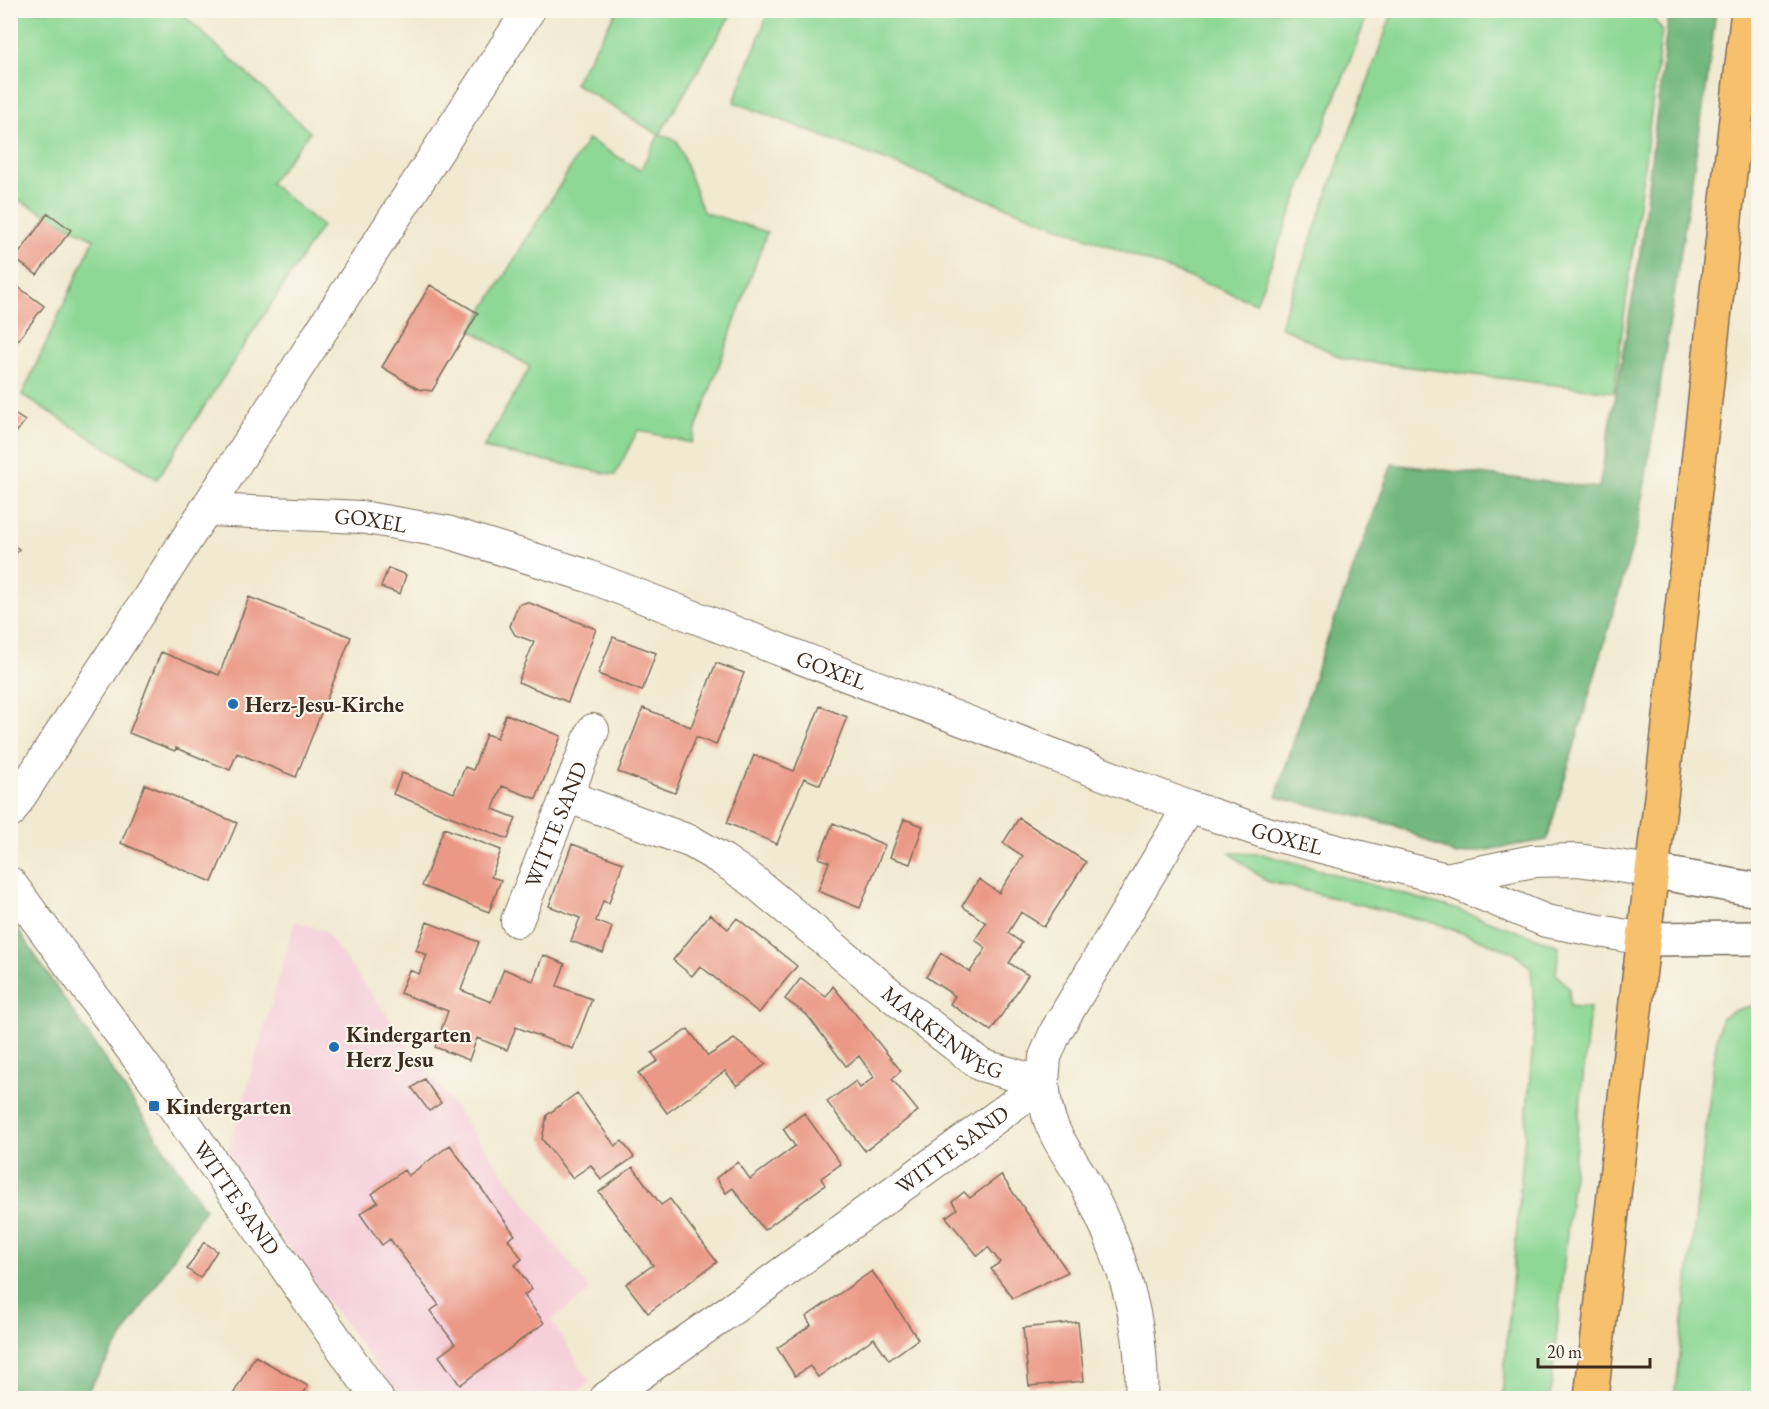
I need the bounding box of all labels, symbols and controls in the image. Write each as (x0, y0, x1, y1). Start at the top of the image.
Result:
street label: GOXEL (334, 502, 409, 540)
street label: GOXEL (792, 643, 871, 697)
place label: Herz-Jesu-Kirche (245, 690, 404, 719)
marker: Herz-Jesu-Kirche (226, 697, 240, 711)
street label: WITTE SAND (518, 757, 594, 892)
street label: GOXEL (1247, 815, 1326, 862)
street label: MARKENWEG (876, 979, 1006, 1086)
place label: Kindergarten Herz Jesu (346, 1020, 472, 1074)
marker: Kindergarten Herz Jesu (327, 1040, 341, 1054)
place label: Kindergarten (166, 1092, 292, 1121)
marker: Kindergarten (147, 1099, 161, 1113)
street label: WITTE SAND (890, 1099, 1015, 1201)
street label: WITTE SAND (187, 1135, 287, 1261)
scale bar (1538, 1331, 1650, 1369)
text: 20 m (1547, 1340, 1582, 1363)

